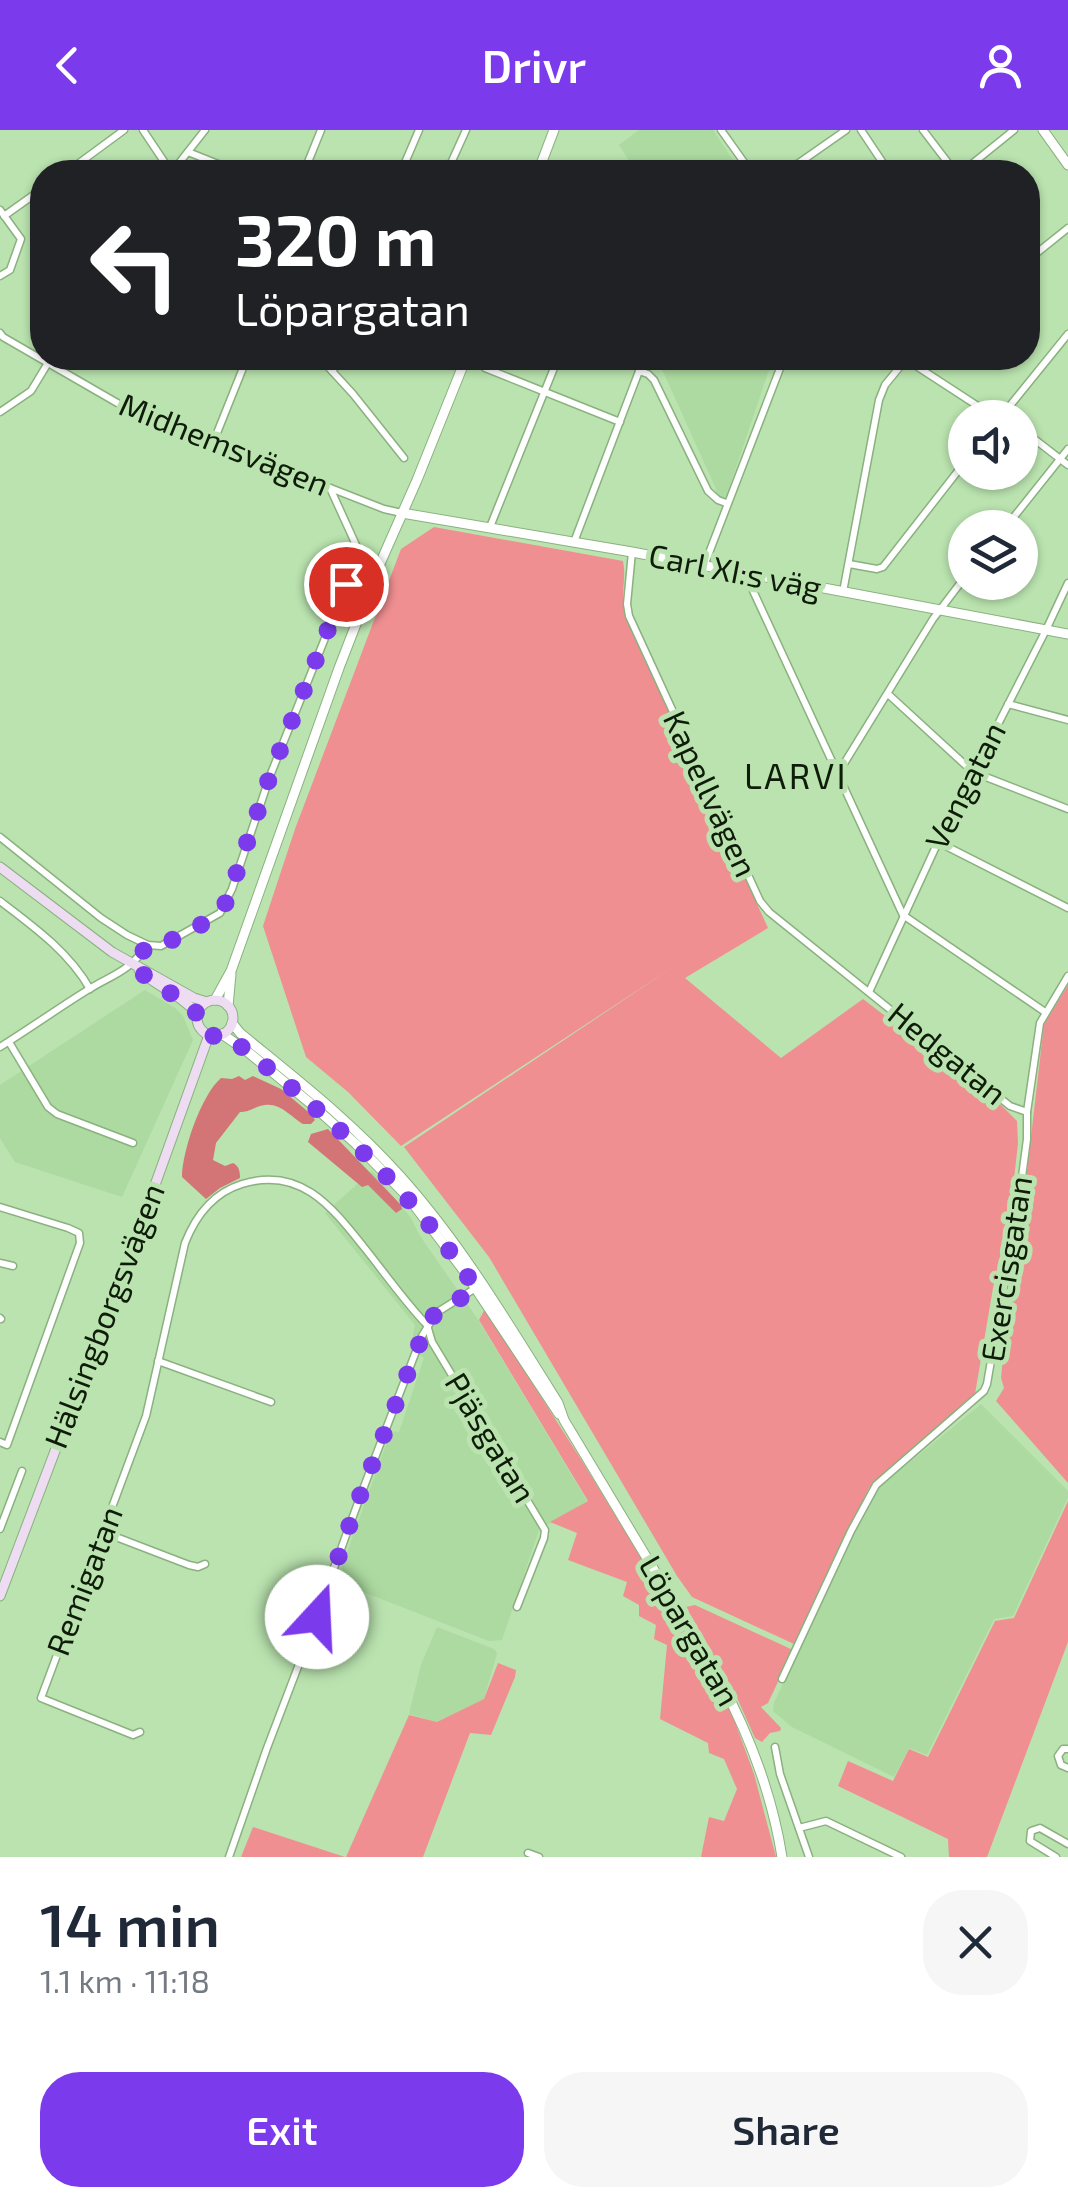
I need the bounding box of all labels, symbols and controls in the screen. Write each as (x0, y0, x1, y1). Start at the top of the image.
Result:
icon: back (40, 38, 95, 93)
text: Drivr (482, 38, 586, 92)
icon: person (973, 38, 1028, 93)
text: 320 m (235, 196, 436, 280)
icon: left (70, 200, 200, 330)
text: Löpargatan (235, 281, 470, 335)
street label: Midhemsvägen (115, 384, 335, 502)
map controls (948, 400, 1038, 600)
button: sound (948, 400, 1038, 490)
button: layers (948, 510, 1038, 600)
street label: Carl XI:s väg (646, 535, 825, 605)
pin (304, 542, 389, 627)
icon: arrive (319, 557, 374, 612)
street label: Kapellvägen (657, 704, 767, 882)
street label: Vengatan (916, 715, 1012, 855)
district label: LARVI (744, 754, 848, 796)
street label: Hedgatan (882, 993, 1015, 1111)
street label: Exercisgatan (972, 1173, 1038, 1364)
street label: Hälsingborgsvägen (35, 1178, 171, 1453)
street label: Pjäsgatan (437, 1365, 545, 1509)
street label: Remigatan (37, 1500, 129, 1660)
street label: Löpargatan (633, 1548, 749, 1712)
position arrow (265, 1565, 369, 1669)
text: 14 min (40, 1887, 220, 1959)
button: close (923, 1890, 1028, 1995)
text: 1.1 km · 11:18 (40, 1961, 210, 1999)
button: Exit (40, 2072, 524, 2187)
button: Share (544, 2072, 1028, 2187)

